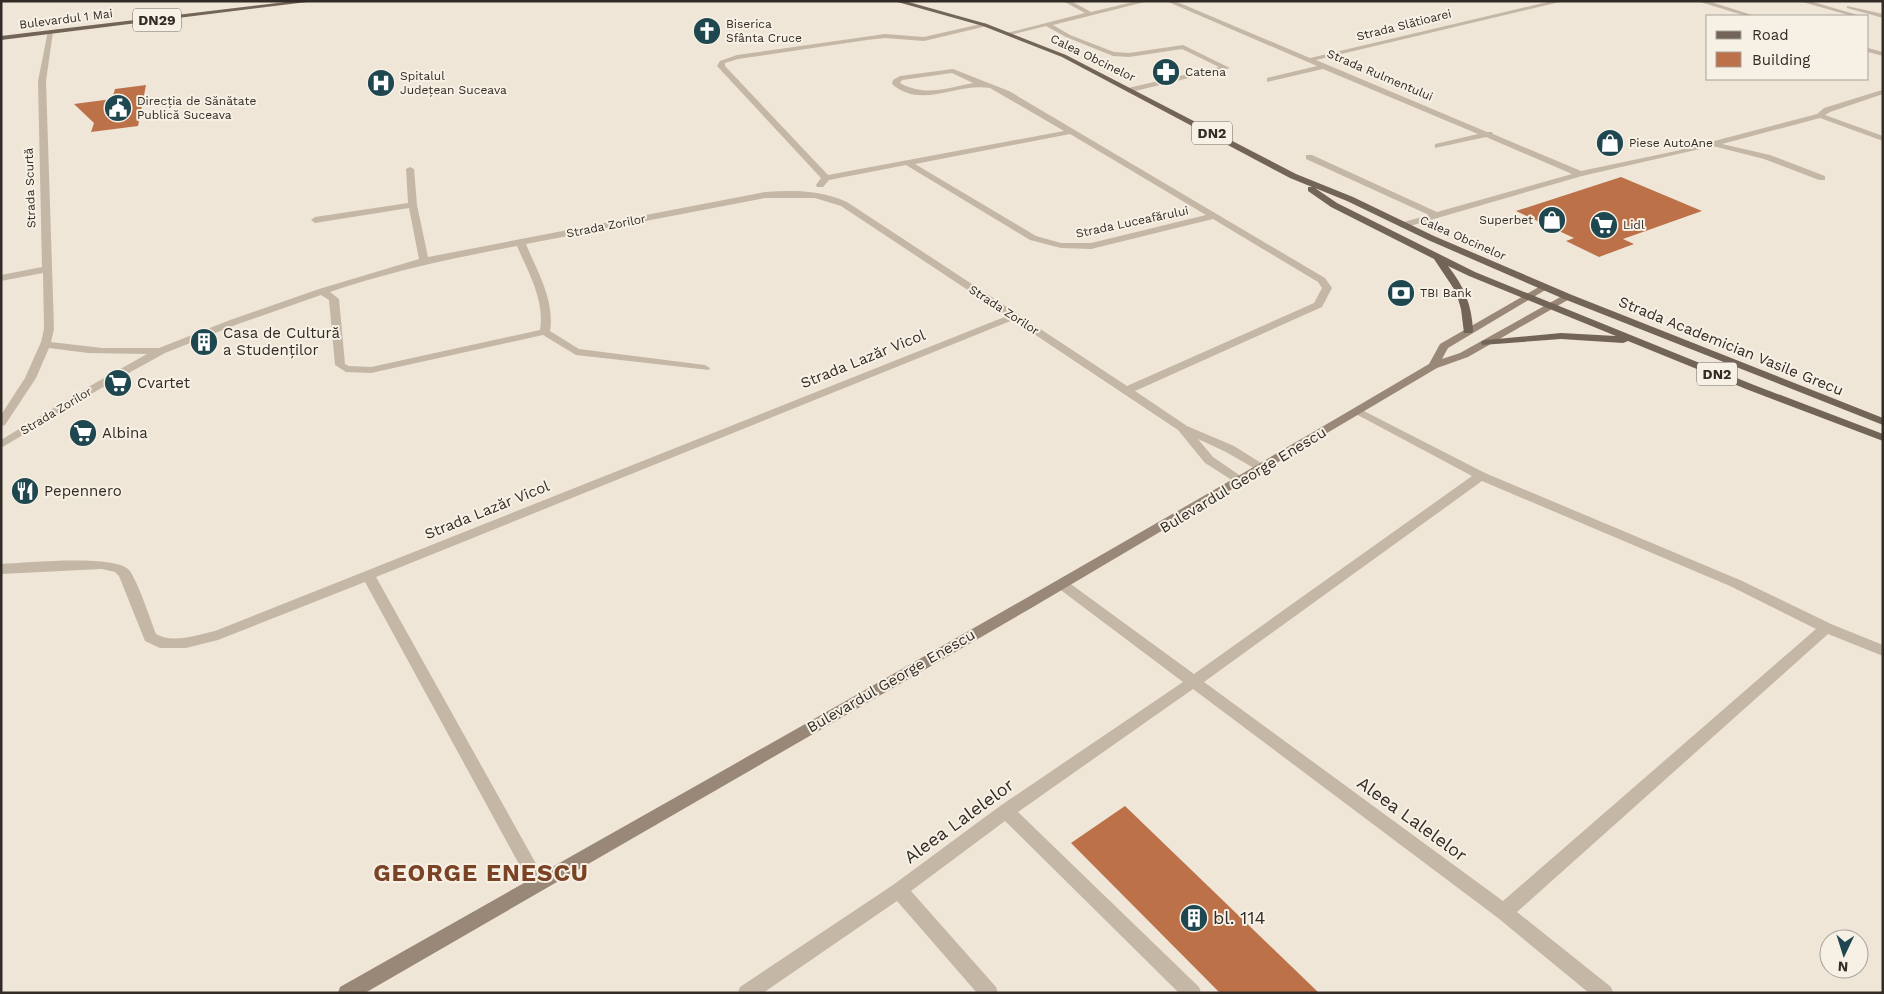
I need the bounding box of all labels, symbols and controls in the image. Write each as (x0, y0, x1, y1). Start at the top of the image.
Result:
street label: Bulevardul 1 Mai (18, 6, 114, 32)
street label: Strada Slătioarei (1355, 6, 1453, 44)
road number: DN29 (133, 8, 181, 32)
legend (1706, 15, 1869, 80)
church icon: Biserica Sfânta Cruce (692, 16, 722, 46)
place label: Biserica Sfânta Cruce (726, 17, 802, 45)
text: Road (1752, 26, 1789, 44)
street label: Calea Obcinelor (1048, 31, 1138, 85)
street label: Strada Rulmentului (1325, 46, 1435, 104)
text: Building (1752, 51, 1810, 69)
pharmacy icon: Catena (1151, 57, 1181, 87)
place label: Catena (1185, 65, 1226, 79)
hospital icon: Spitalul Județean Suceava (366, 68, 396, 98)
place label: Spitalul Județean Suceava (400, 69, 507, 97)
public building icon: Direcția de Sănătate Publică Suceava (103, 93, 133, 123)
place label: Direcția de Sănătate Publică Suceava (137, 94, 256, 122)
road number: DN2 (1192, 122, 1232, 144)
shop icon: Piese AutoAne (1595, 128, 1625, 158)
place label: Piese AutoAne (1629, 136, 1713, 150)
street label: Strada Scurtă (22, 147, 38, 228)
street label: Strada Luceafărului (1074, 203, 1190, 241)
shop icon: Superbet (1537, 205, 1567, 235)
supermarket icon: Lidl (1589, 210, 1619, 240)
street label: Strada Zorilor (565, 211, 647, 241)
street label: Calea Obcinelor (1418, 213, 1508, 263)
place label: Superbet (1479, 213, 1533, 227)
place label: Lidl (1623, 218, 1645, 232)
bank icon: TBI Bank (1386, 278, 1416, 308)
street label: Strada Zorilor (966, 282, 1042, 338)
place label: TBI Bank (1420, 286, 1472, 300)
street label: Strada Academician Vasile Grecu (1616, 293, 1846, 399)
place label: Casa de Cultură a Studenților (223, 324, 340, 359)
street label: Strada Lazăr Vicol (798, 326, 928, 392)
building icon: Casa de Cultură a Studenților (189, 327, 219, 357)
road number: DN2 (1697, 362, 1737, 386)
supermarket icon: Cvartet (103, 368, 133, 398)
place label: Cvartet (137, 374, 191, 392)
street label: Strada Zorilor (18, 384, 94, 438)
supermarket icon: Albina (68, 418, 98, 448)
street label: Bulevardul George Enescu (1157, 423, 1329, 537)
place label: Albina (102, 424, 148, 442)
restaurant icon: Pepennero (10, 476, 40, 506)
street label: Strada Lazăr Vicol (422, 477, 552, 543)
place label: Pepennero (44, 482, 122, 500)
street label: Bulevardul George Enescu (804, 625, 978, 737)
street label: Aleea Lalelelor (1353, 772, 1471, 865)
street label: Aleea Lalelelor (900, 774, 1018, 867)
district label: GEORGE ENESCU (373, 859, 589, 887)
building icon: bl. 114 (1179, 903, 1209, 933)
place label: bl. 114 (1213, 907, 1265, 928)
north arrow (1819, 929, 1869, 979)
text: N (1837, 959, 1849, 975)

